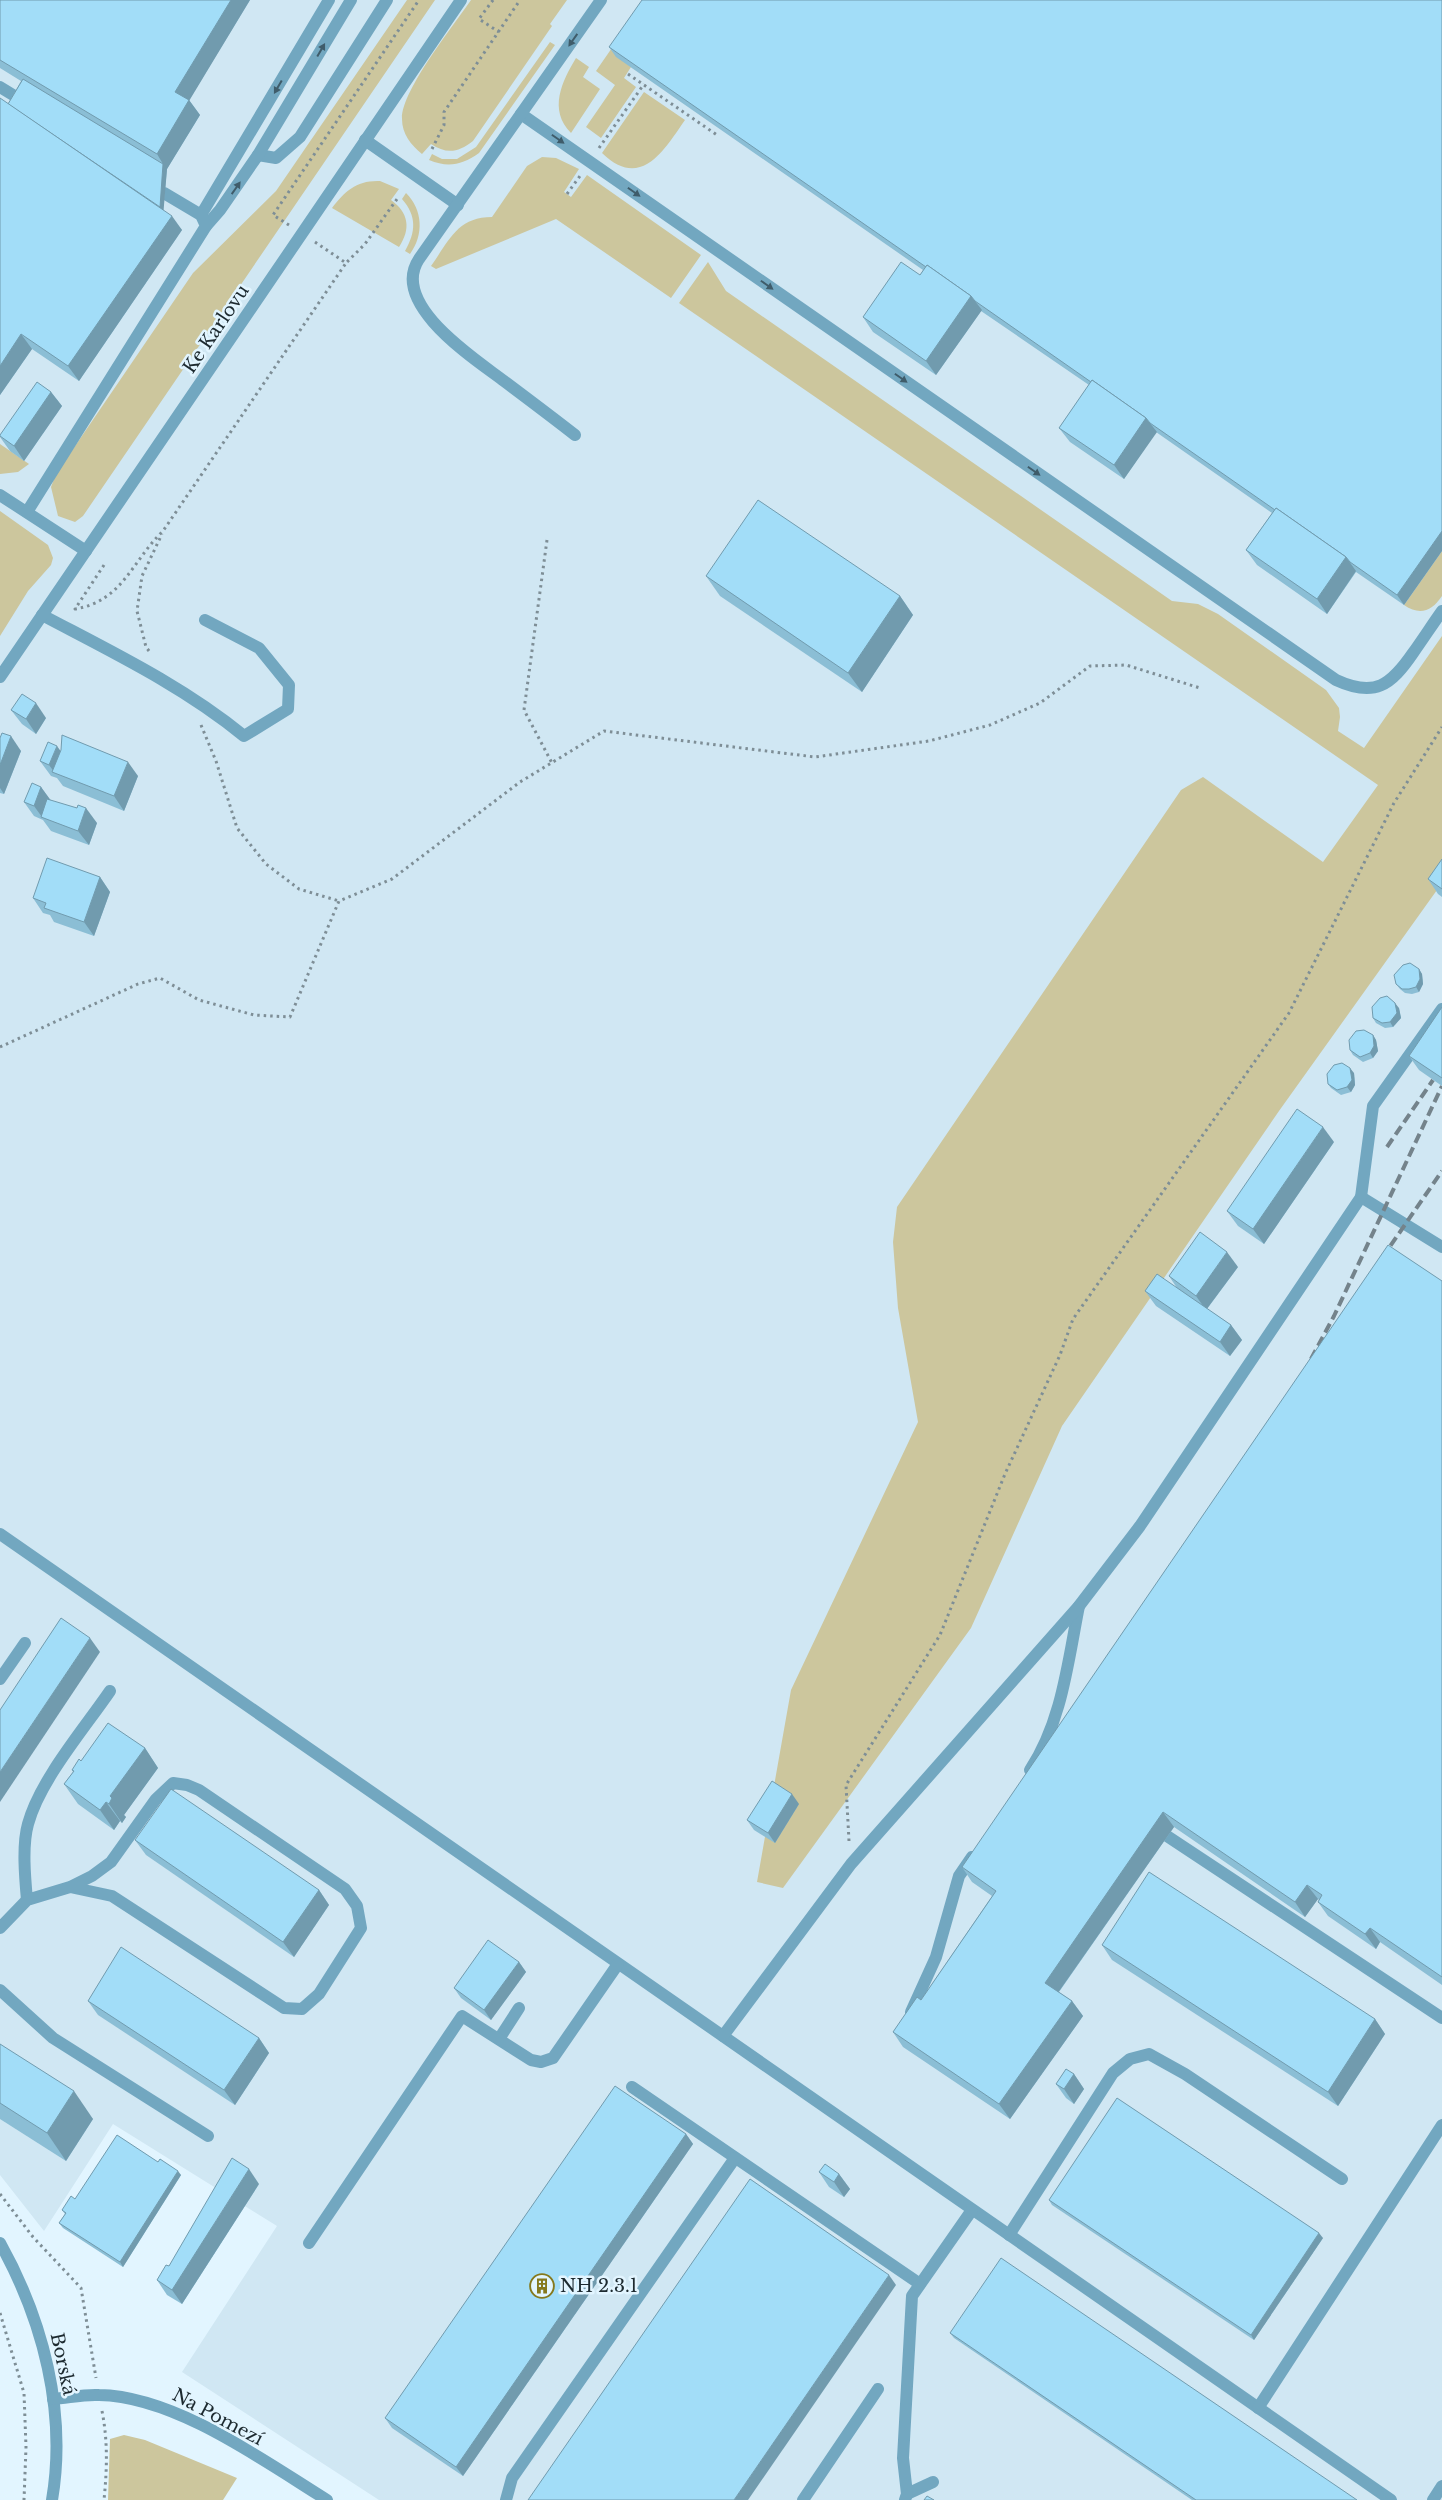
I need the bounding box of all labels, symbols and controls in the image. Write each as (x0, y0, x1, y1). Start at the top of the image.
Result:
one-way arrow (568, 33, 578, 47)
one-way arrow (317, 43, 326, 56)
one-way arrow (273, 81, 282, 94)
one-way arrow (551, 134, 564, 144)
one-way arrow (231, 181, 241, 195)
one-way arrow (627, 187, 641, 197)
one-way arrow (761, 280, 774, 290)
street label: Ke Karlovu (178, 281, 254, 377)
one-way arrow (894, 373, 908, 383)
one-way arrow (1027, 466, 1041, 476)
building icon: NH 2.3.1 (529, 2273, 555, 2299)
place label: NH 2.3.1 (560, 2275, 638, 2297)
street label: Borská (46, 2331, 80, 2397)
street label: Na Pomezí (169, 2384, 268, 2451)

